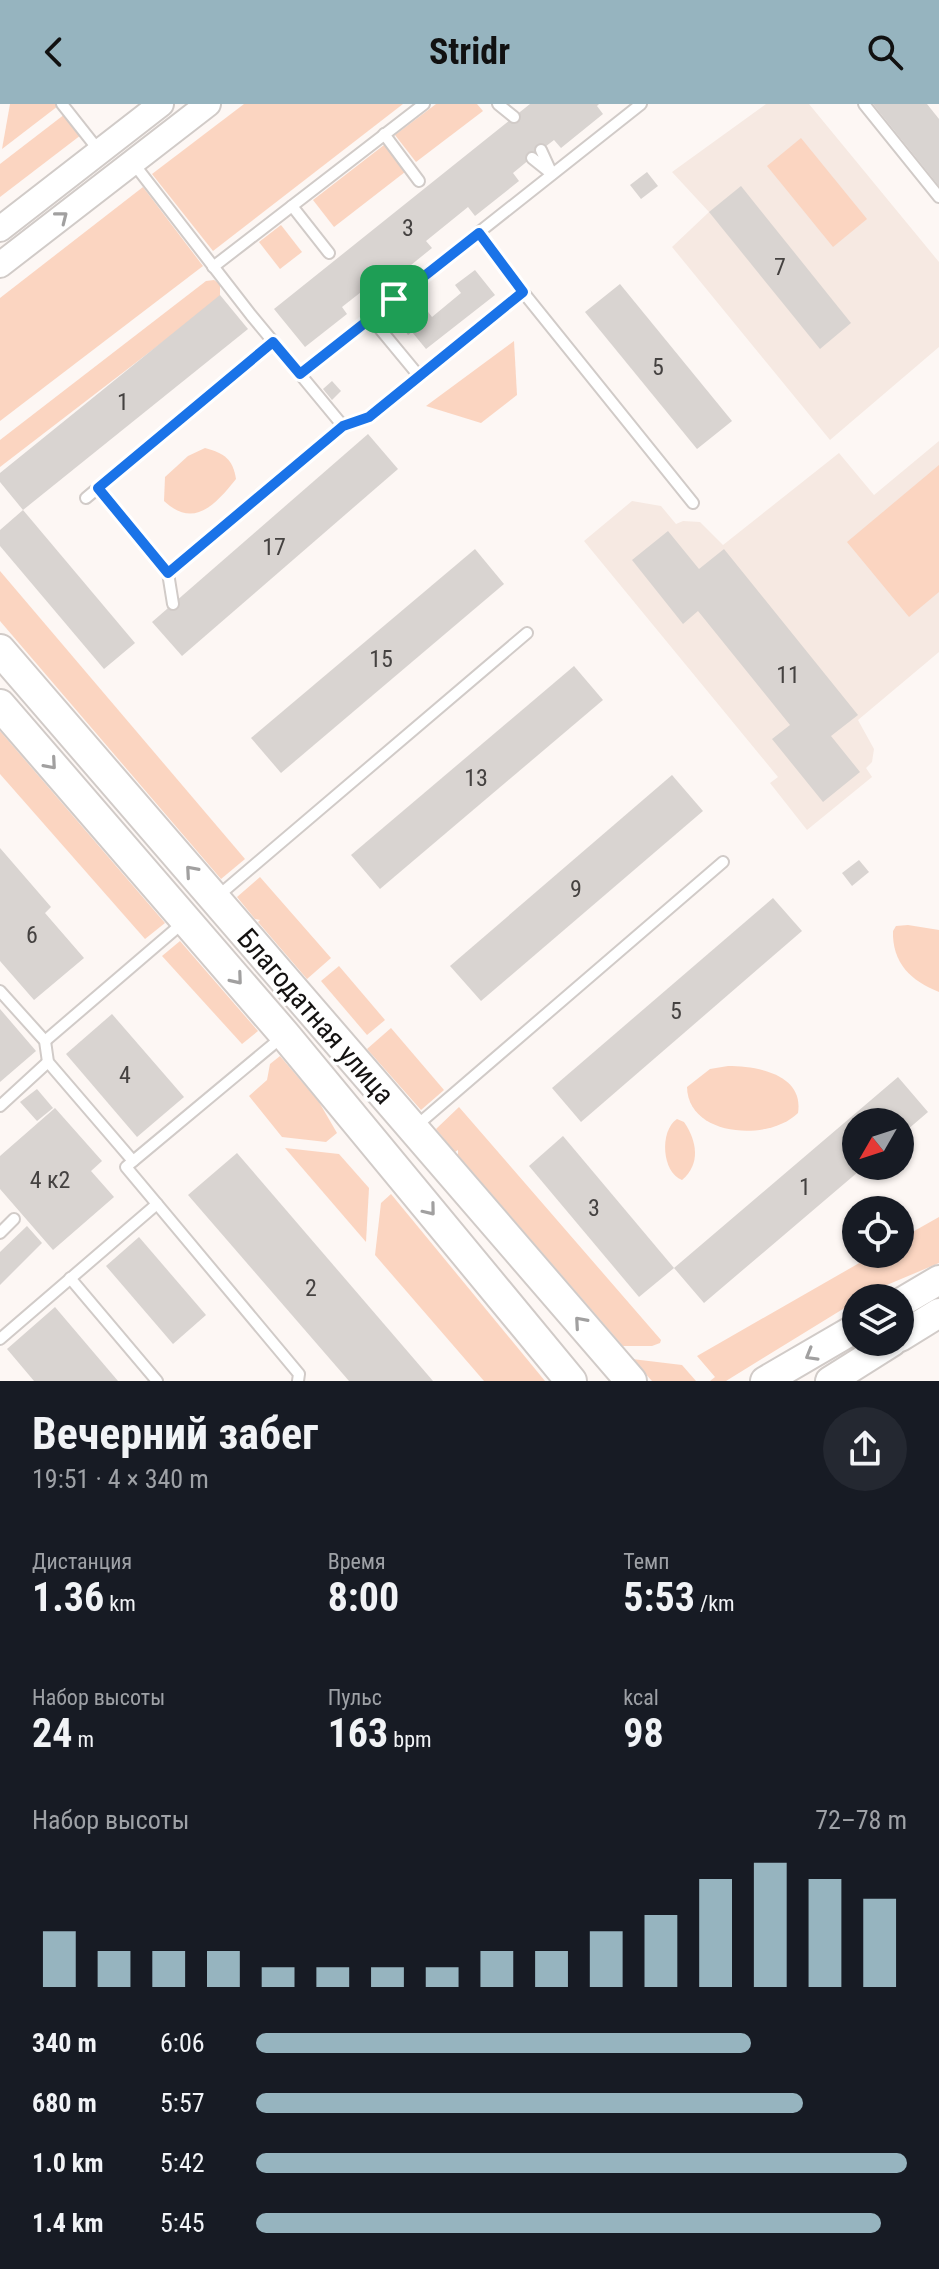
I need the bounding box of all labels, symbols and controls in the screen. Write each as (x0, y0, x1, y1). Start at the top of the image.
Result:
icon: back (32, 30, 76, 74)
icon: search (863, 30, 907, 74)
text: Stridr (429, 31, 510, 73)
one-way arrow (53, 212, 68, 226)
house number: 3 (402, 214, 414, 242)
house number: 7 (774, 253, 786, 281)
pin (360, 265, 428, 333)
icon: arrive (372, 277, 416, 321)
house number: 5 (652, 353, 664, 381)
house number: 1 (117, 388, 129, 416)
house number: 17 (262, 533, 286, 561)
house number: 15 (369, 645, 393, 673)
house number: 11 (776, 661, 800, 689)
one-way arrow (41, 755, 56, 769)
house number: 13 (464, 764, 488, 792)
one-way arrow (186, 866, 201, 880)
house number: 9 (570, 875, 582, 903)
house number: 6 (26, 921, 38, 949)
street label: Благодатная улица (230, 922, 401, 1111)
one-way arrow (227, 970, 242, 985)
house number: 5 (670, 997, 682, 1025)
house number: 4 (119, 1061, 131, 1089)
north arrow (842, 1108, 914, 1180)
map controls (842, 1108, 914, 1356)
house number: 4 к2 (30, 1166, 70, 1194)
house number: 1 (799, 1173, 811, 1201)
house number: 3 (588, 1194, 600, 1222)
button: locate (842, 1196, 914, 1268)
one-way arrow (420, 1201, 435, 1216)
house number: 2 (305, 1274, 317, 1302)
button: layers (842, 1284, 914, 1356)
one-way arrow (575, 1317, 590, 1331)
one-way arrow (805, 1345, 820, 1361)
button: share (823, 1407, 907, 1491)
text: Вечерний забег (32, 1408, 318, 1460)
text: 19:51 · 4 × 340 m (32, 1464, 209, 1494)
text: Дистанция (32, 1549, 132, 1574)
text: Время (328, 1549, 386, 1574)
text: Темп (623, 1549, 669, 1574)
text: 1.36 (32, 1574, 104, 1621)
text: 8:00 (328, 1574, 399, 1621)
text: 5:53 (623, 1574, 695, 1621)
text: km (104, 1591, 136, 1616)
text: /km (695, 1591, 735, 1616)
text: Набор высоты (32, 1685, 165, 1710)
text: Пульс (328, 1685, 382, 1710)
text: kcal (623, 1685, 659, 1710)
text: 24 (32, 1710, 72, 1757)
text: 163 (328, 1710, 388, 1757)
text: 98 (623, 1710, 664, 1757)
text: m (72, 1727, 94, 1752)
text: bpm (388, 1727, 432, 1752)
text: Набор высоты (32, 1805, 189, 1835)
text: 72–78 m (815, 1805, 907, 1835)
text: 340 m (32, 2028, 97, 2058)
text: 6:06 (160, 2028, 205, 2058)
text: 680 m (32, 2088, 97, 2118)
text: 5:57 (160, 2088, 205, 2118)
text: 1.0 km (32, 2148, 104, 2178)
text: 5:42 (160, 2148, 205, 2178)
text: 1.4 km (32, 2208, 104, 2238)
text: 5:45 (160, 2208, 205, 2238)

